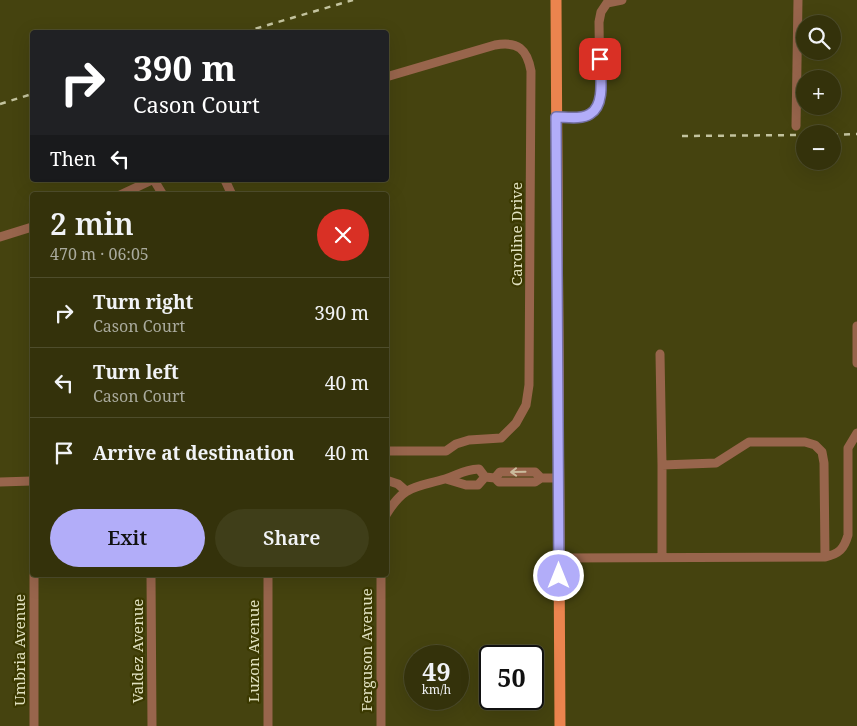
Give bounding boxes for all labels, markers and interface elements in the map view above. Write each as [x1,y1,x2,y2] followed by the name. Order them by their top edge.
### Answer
[796,15,841,170] map controls
[796,15,841,60] button: search
[579,38,621,80] pin
[133,44,236,91] text: 390 m
[586,45,614,73] icon: arrive
[50,50,115,115] icon: right
[796,70,841,115] button: +
[133,89,260,119] text: Cason Court
[796,125,841,170] button: −
[106,145,134,173] icon: left
[50,146,96,172] text: Then
[506,182,526,286] street label: Caroline Drive
[50,203,134,244] text: 2 min
[317,209,369,261] button: close
[50,243,149,265] text: 470 m · 06:05
[93,289,193,315] text: Turn right
[50,299,78,327] icon: right
[314,300,369,326] text: 390 m
[93,315,185,337] text: Cason Court
[93,359,179,385] text: Turn left
[50,369,78,397] icon: left
[325,370,369,396] text: 40 m
[93,385,185,407] text: Cason Court
[50,439,78,467] icon: arrive
[93,440,295,466] text: Arrive at destination
[325,440,369,466] text: 40 m
[510,467,526,477] one-way arrow
[50,509,205,567] button: Exit
[215,509,369,567] button: Share
[532,549,584,601] position arrow
[356,588,376,712] street label: Ferguson Avenue
[9,594,29,706] street label: Umbria Avenue
[127,599,147,703] street label: Valdez Avenue
[243,600,263,702] street label: Luzon Avenue
[479,645,544,710] speed limit sign: 50
[422,654,451,688] text: 49
[422,681,451,698] text: km/h

